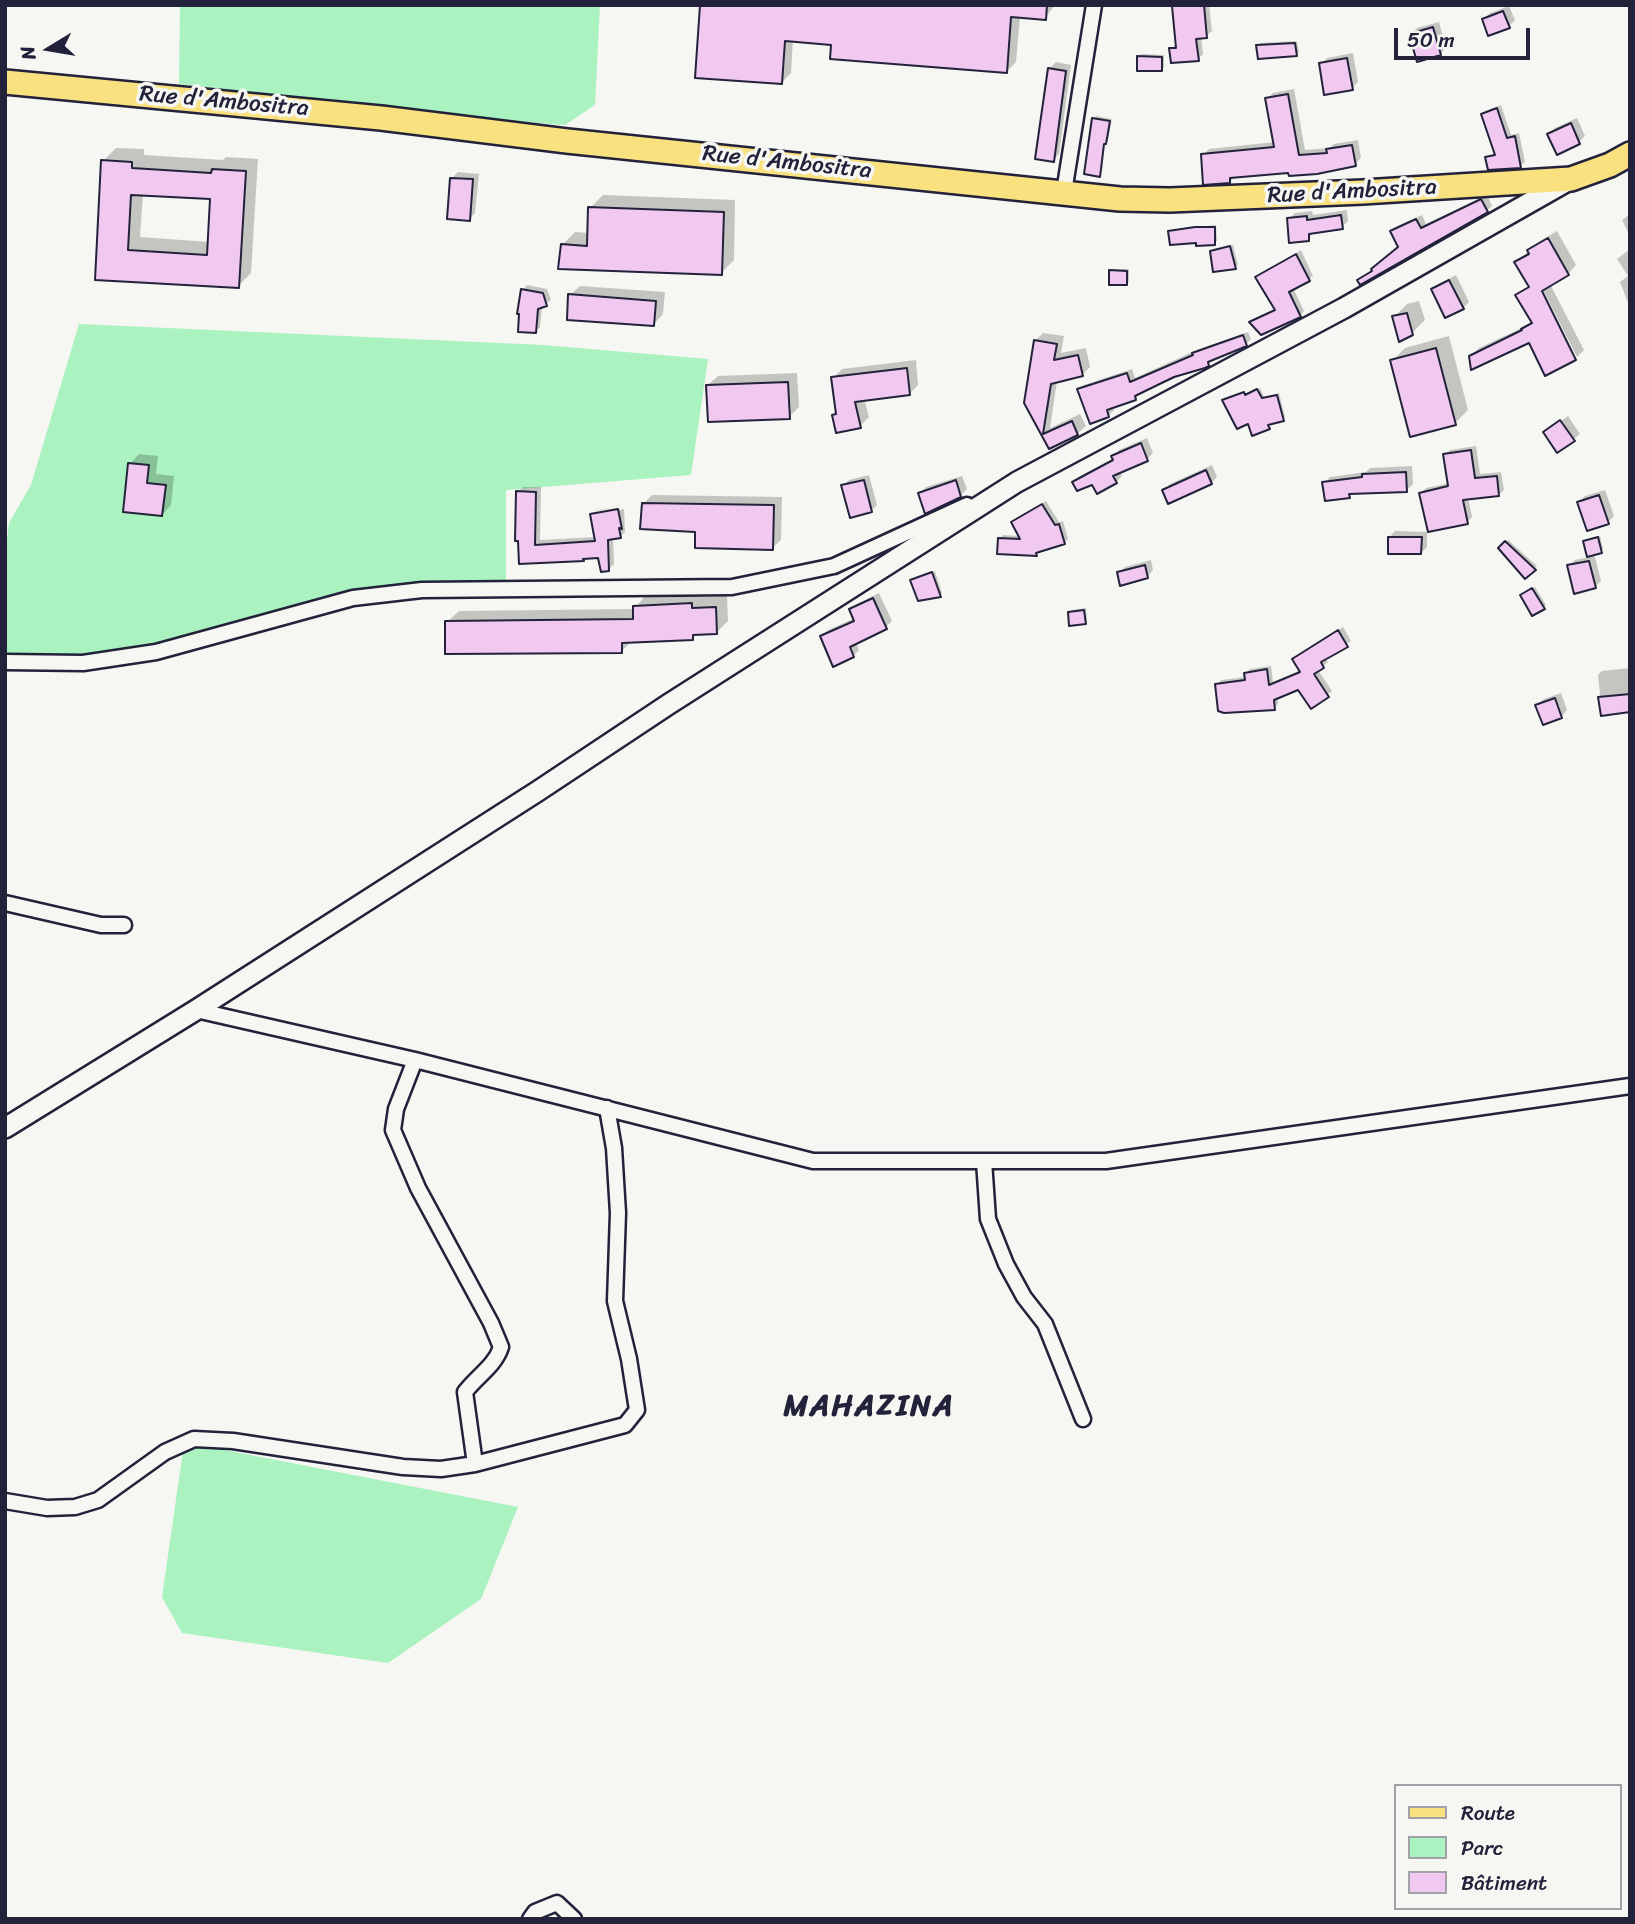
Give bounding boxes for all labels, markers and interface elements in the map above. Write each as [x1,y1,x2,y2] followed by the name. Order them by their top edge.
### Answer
[14,14,84,84] north arrow
[1397,14,1534,58] scale bar
[1407,21,1455,59] text: 50 m
[10,43,45,63] text: N
[138,81,310,123] street label: Rue d'Ambositra
[701,140,873,186] street label: Rue d'Ambositra
[1267,174,1437,210] street label: Rue d'Ambositra
[786,1389,952,1425] district label: MAHAZINA
[1394,1784,1621,1910] legend
[1461,1794,1515,1832] text: Route
[1461,1829,1503,1867] text: Parc
[1461,1864,1547,1902] text: Bâtiment

